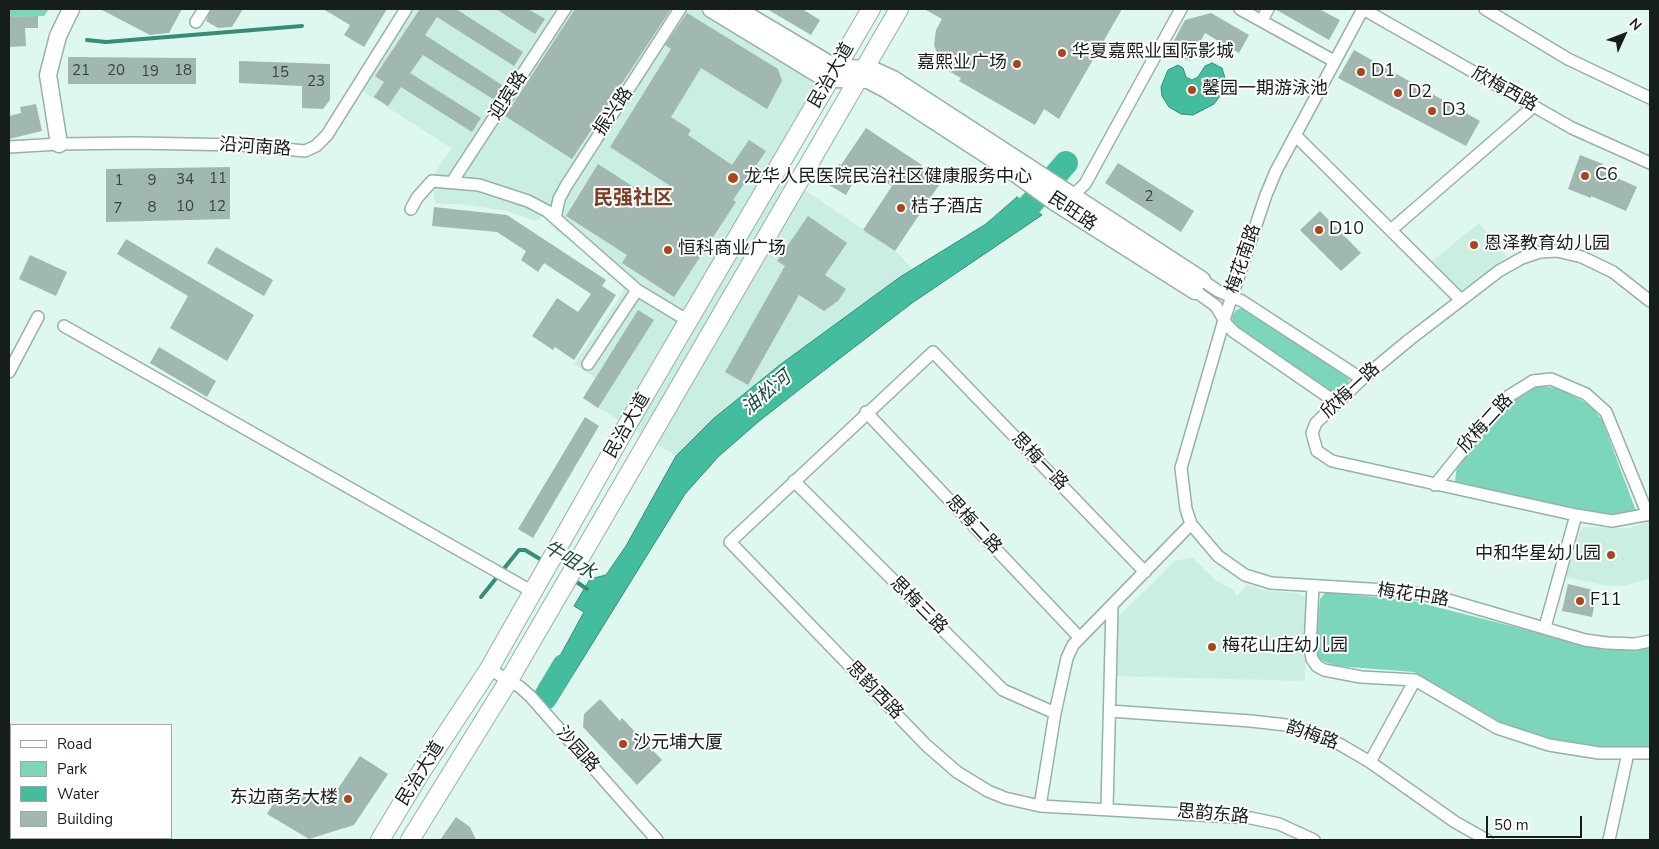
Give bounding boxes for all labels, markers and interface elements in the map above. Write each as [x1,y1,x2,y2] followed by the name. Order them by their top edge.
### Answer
[1599,10,1649,60] north arrow
[1625,14,1646,35] text: N
[805,39,859,113] street label: 民治大道
[1072,42,1234,64] place label: 华夏嘉熙业国际影城
[1056,47,1068,59] marker: 华夏嘉熙业国际影城
[917,53,1007,75] place label: 嘉熙业广场
[1011,58,1023,70] marker: 嘉熙业广场
[1371,61,1395,83] place label: D1
[72,62,90,80] house number: 21
[107,62,125,80] house number: 20
[174,62,192,80] house number: 18
[141,63,159,81] house number: 19
[1467,63,1541,117] street label: 欣梅西路
[271,64,289,82] house number: 15
[1355,66,1367,78] marker: D1
[485,67,533,125] street label: 迎宾路
[307,73,325,91] house number: 23
[1202,79,1328,101] place label: 馨园一期游泳池
[1408,82,1432,104] place label: D2
[590,84,638,140] street label: 振兴路
[1186,84,1198,96] marker: 馨园一期游泳池
[1392,87,1404,99] marker: D2
[1442,100,1466,122] place label: D3
[1426,105,1438,117] marker: D3
[218,135,292,161] street label: 沿河南路
[1595,165,1618,187] place label: C6
[744,167,1032,189] place label: 龙华人民医院民治社区健康服务中心
[209,170,227,188] house number: 11
[1579,170,1591,182] marker: C6
[176,171,194,189] house number: 34
[726,171,740,185] marker: 龙华人民医院民治社区健康服务中心
[115,172,123,190] house number: 1
[148,172,156,190] house number: 9
[593,187,673,211] district label: 民强社区
[1044,188,1100,236] street label: 民旺路
[1145,188,1153,206] house number: 2
[911,197,983,219] place label: 桔子酒店
[176,198,194,216] house number: 10
[208,198,226,216] house number: 12
[148,199,156,217] house number: 8
[114,200,122,218] house number: 7
[895,202,907,214] marker: 桔子酒店
[1329,219,1364,241] place label: D10
[1222,221,1266,297] street label: 梅花南路
[1313,224,1325,236] marker: D10
[1484,234,1610,256] place label: 恩泽教育幼儿园
[678,239,786,261] place label: 恒科商业广场
[1468,239,1480,251] marker: 恩泽教育幼儿园
[662,244,674,256] marker: 恒科商业广场
[1317,359,1385,423] street label: 欣梅一路
[738,367,796,421] water label: 油松河
[601,389,655,463] street label: 民治大道
[1454,390,1518,458] street label: 欣梅二路
[1006,429,1072,495] street label: 思梅一路
[941,491,1005,559] street label: 思梅二路
[539,537,599,585] water label: 牛咀水
[1475,544,1601,566] place label: 中和华星幼儿园
[1605,549,1617,561] marker: 中和华星幼儿园
[885,573,951,639] street label: 思梅三路
[1376,580,1450,612] street label: 梅花中路
[1590,590,1621,612] place label: F11
[1574,595,1586,607] marker: F11
[1222,636,1348,658] place label: 梅花山庄幼儿园
[1206,641,1218,653] marker: 梅花山庄幼儿园
[841,658,907,724] street label: 思韵西路
[1283,717,1341,755] street label: 韵梅路
[551,723,603,777] street label: 沙园路
[10,724,172,839] legend
[633,733,723,755] place label: 沙元埔大厦
[57,734,92,754] text: Road
[393,738,449,810] street label: 民治大道
[617,738,629,750] marker: 沙元埔大厦
[57,759,87,779] text: Park
[57,784,99,804] text: Water
[230,788,338,810] place label: 东边商务大楼
[342,793,354,805] marker: 东边商务大楼
[1176,801,1250,829] street label: 思韵东路
[1489,806,1585,838] scale bar
[57,809,113,829] text: Building
[1494,815,1529,835] text: 50 m

